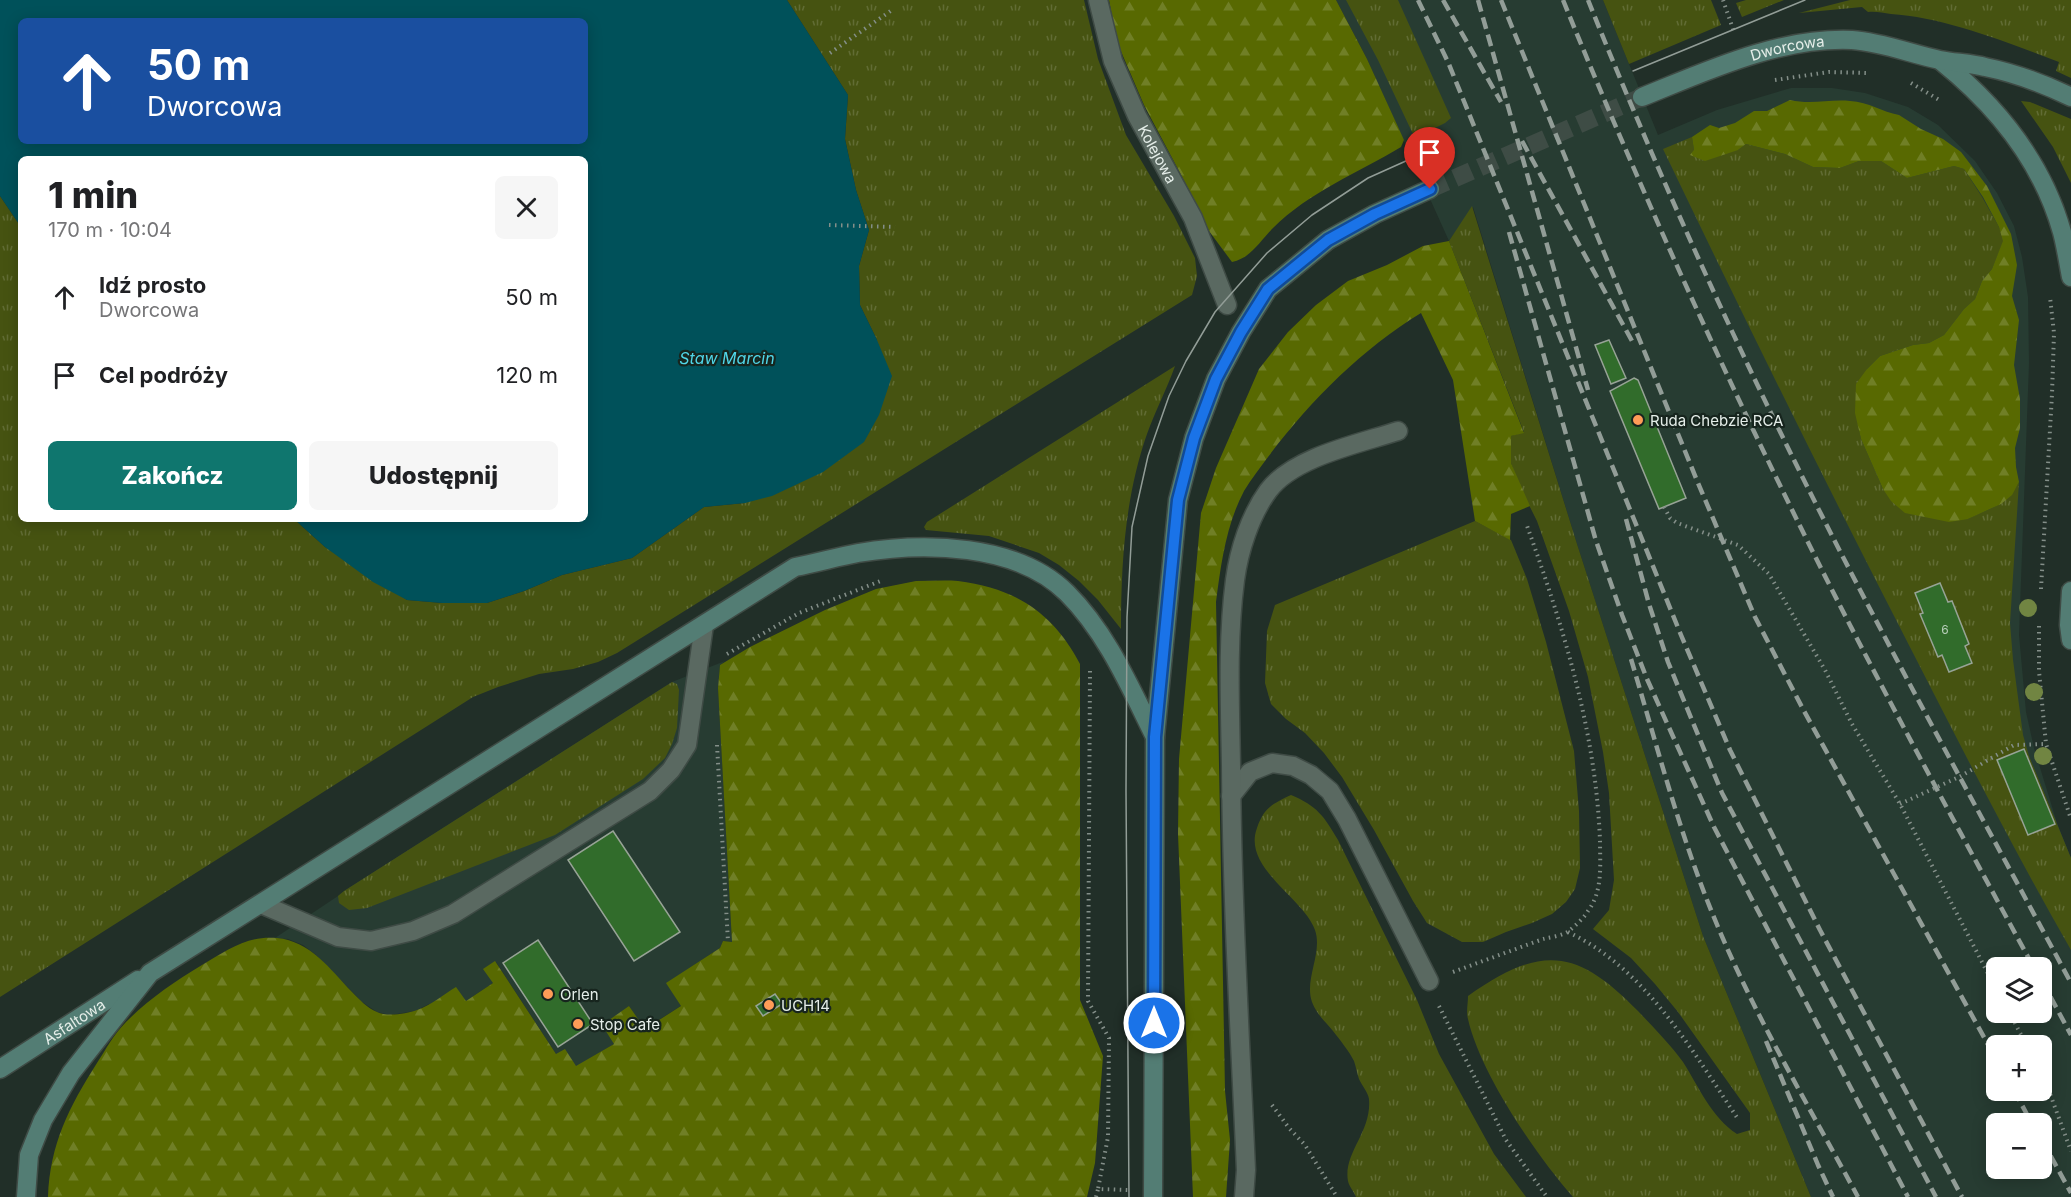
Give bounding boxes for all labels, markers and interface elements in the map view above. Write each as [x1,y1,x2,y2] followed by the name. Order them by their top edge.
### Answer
[1748,31,1825,64] street label: Dworcowa
[147,39,250,90] text: 50 m
[48,42,126,120] icon: ahead
[147,90,282,123] text: Dworcowa
[1134,121,1182,186] street label: Kolejowa
[1404,127,1455,189] pin
[1413,136,1446,169] icon: arrive
[48,173,138,217] text: 1 min
[495,176,558,239] button: close
[48,218,172,242] text: 170 m · 10:04
[99,272,206,298] text: Idź prosto
[48,281,81,314] icon: ahead
[505,284,558,310] text: 50 m
[99,298,199,322] text: Dworcowa
[679,348,775,368] water label: Staw Marcin
[48,359,81,392] icon: arrive
[99,362,228,388] text: Cel podróży
[496,362,558,388] text: 120 m
[1650,411,1783,430] place label: Ruda Chebzie RCA
[1631,413,1645,427] marker: Ruda Chebzie RCA
[48,441,297,510] button: Zakończ
[309,441,558,510] button: Udostępnij
[1941,622,1949,637] house number: 6
[1986,957,2052,1179] map controls
[1986,957,2052,1023] button: layers
[560,985,599,1004] place label: Orlen
[541,987,555,1001] marker: Orlen
[1122,991,1186,1055] position arrow
[39,994,109,1048] street label: Asfaltowa
[781,996,830,1015] place label: UCH14
[762,998,776,1012] marker: UCH14
[590,1015,660,1034] place label: Stop Cafe
[571,1017,585,1031] marker: Stop Cafe
[1986,1035,2052,1101] button: +
[1986,1113,2052,1179] button: −

